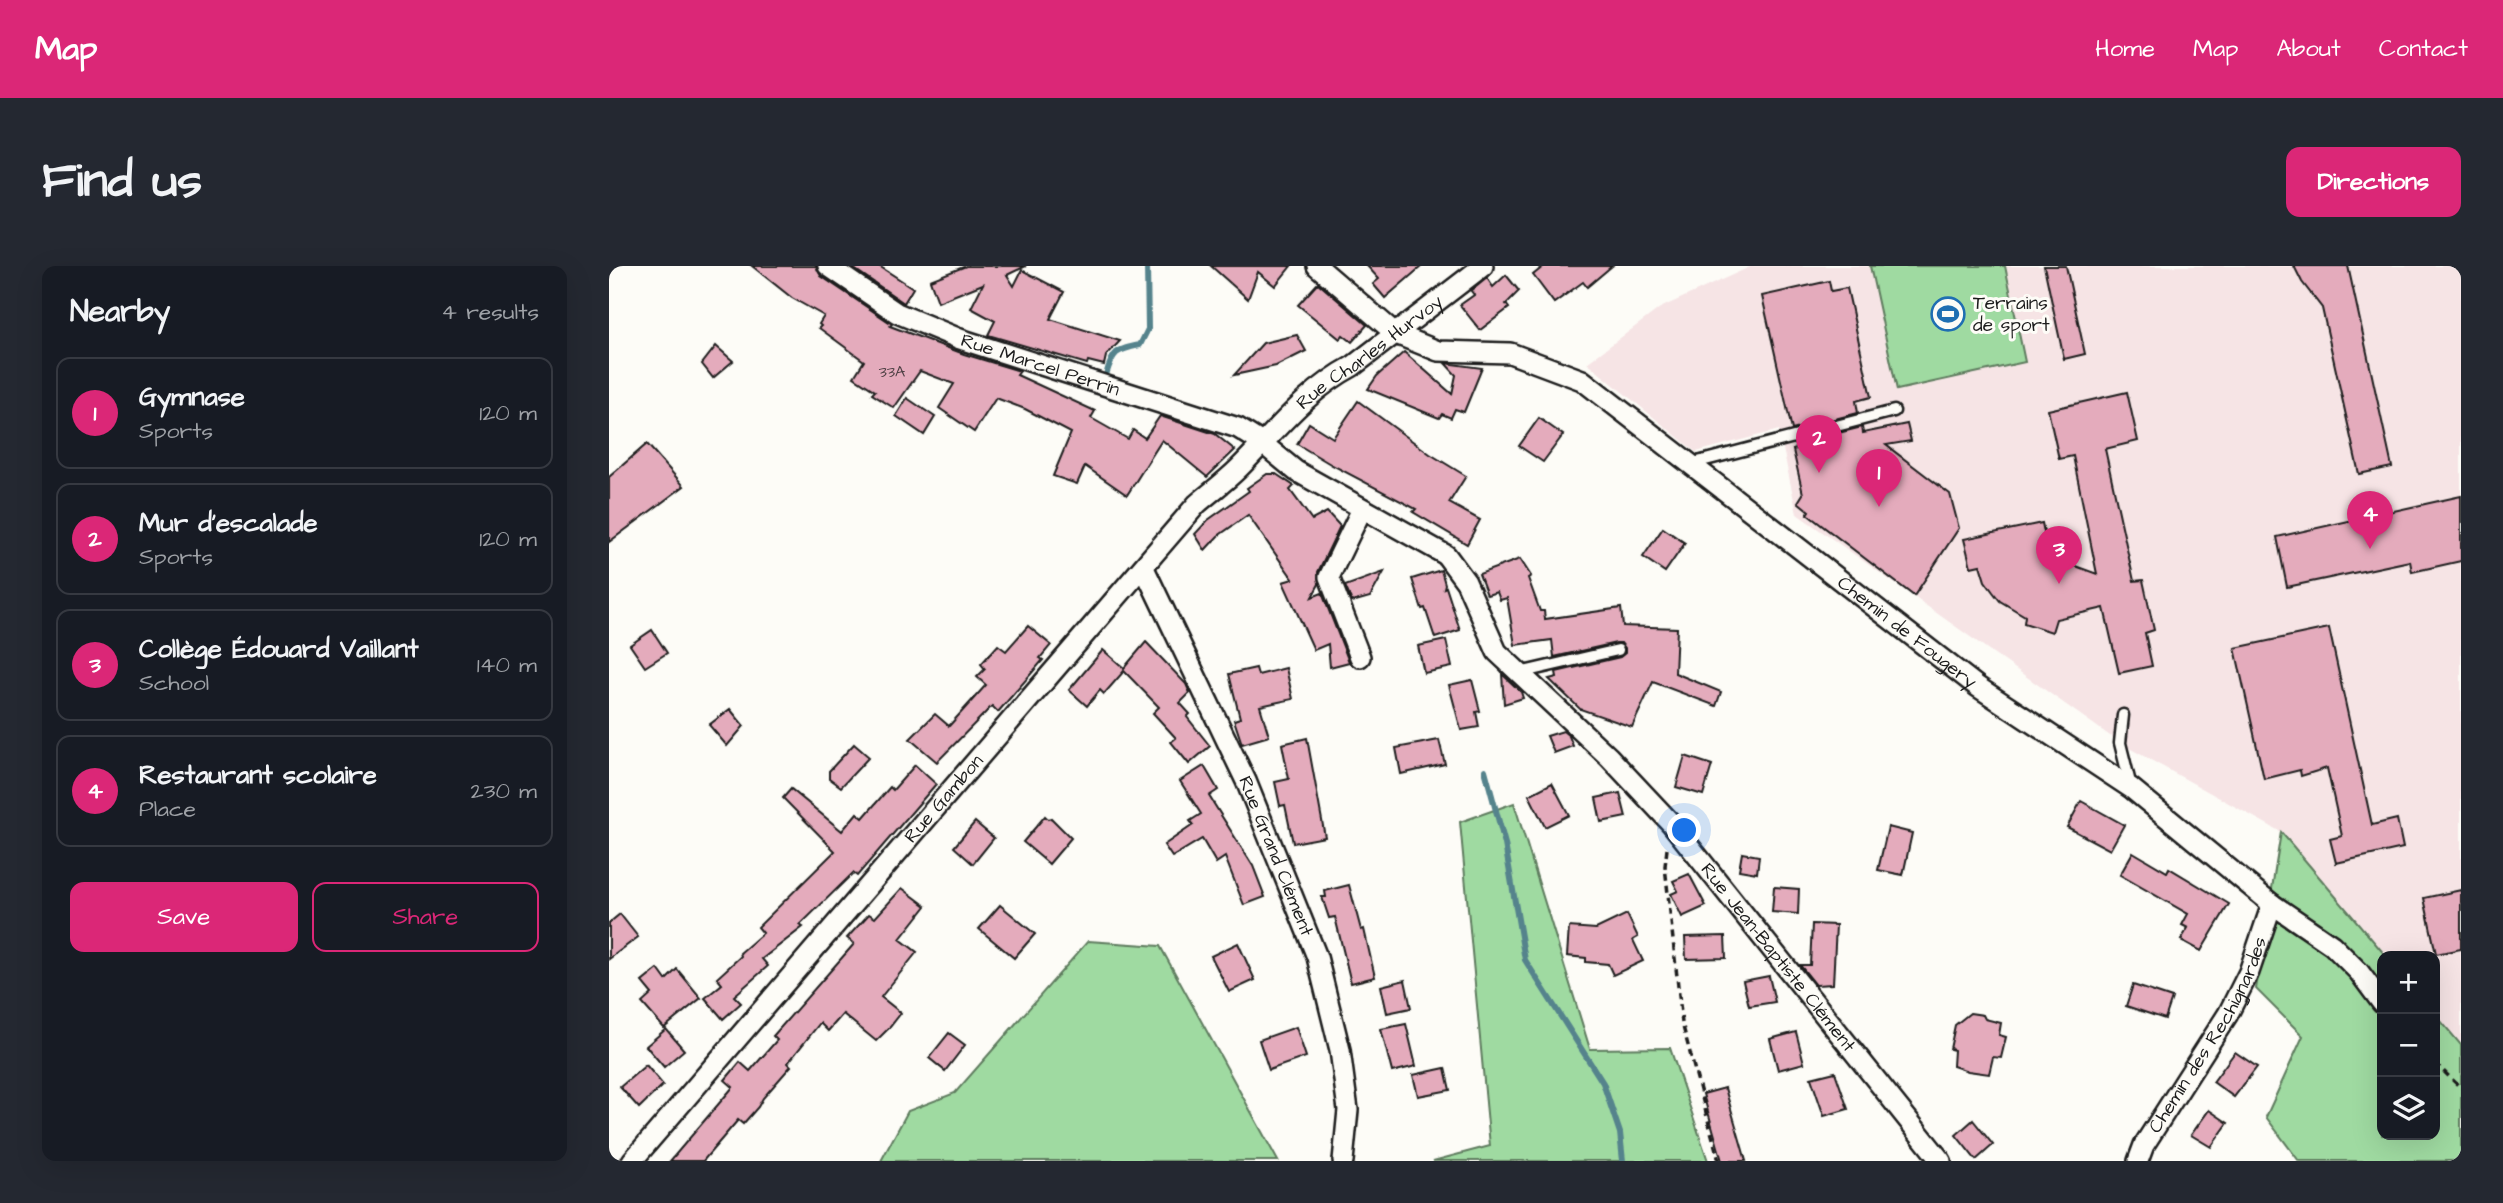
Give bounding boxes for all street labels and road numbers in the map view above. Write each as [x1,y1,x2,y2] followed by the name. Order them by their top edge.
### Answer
[1290,288,1450,416] street label: Rue Charles Hurvoy
[957,327,1123,403] street label: Rue Marcel Perrin
[1832,569,1983,696] street label: Chemin de Fougery
[898,748,990,849] street label: Rue Gambon
[1232,772,1321,940] street label: Rue Grand Clément
[1694,857,1862,1058] street label: Rue Jean-Baptiste Clément
[2142,933,2273,1138] street label: Chemin des Rechignardes

